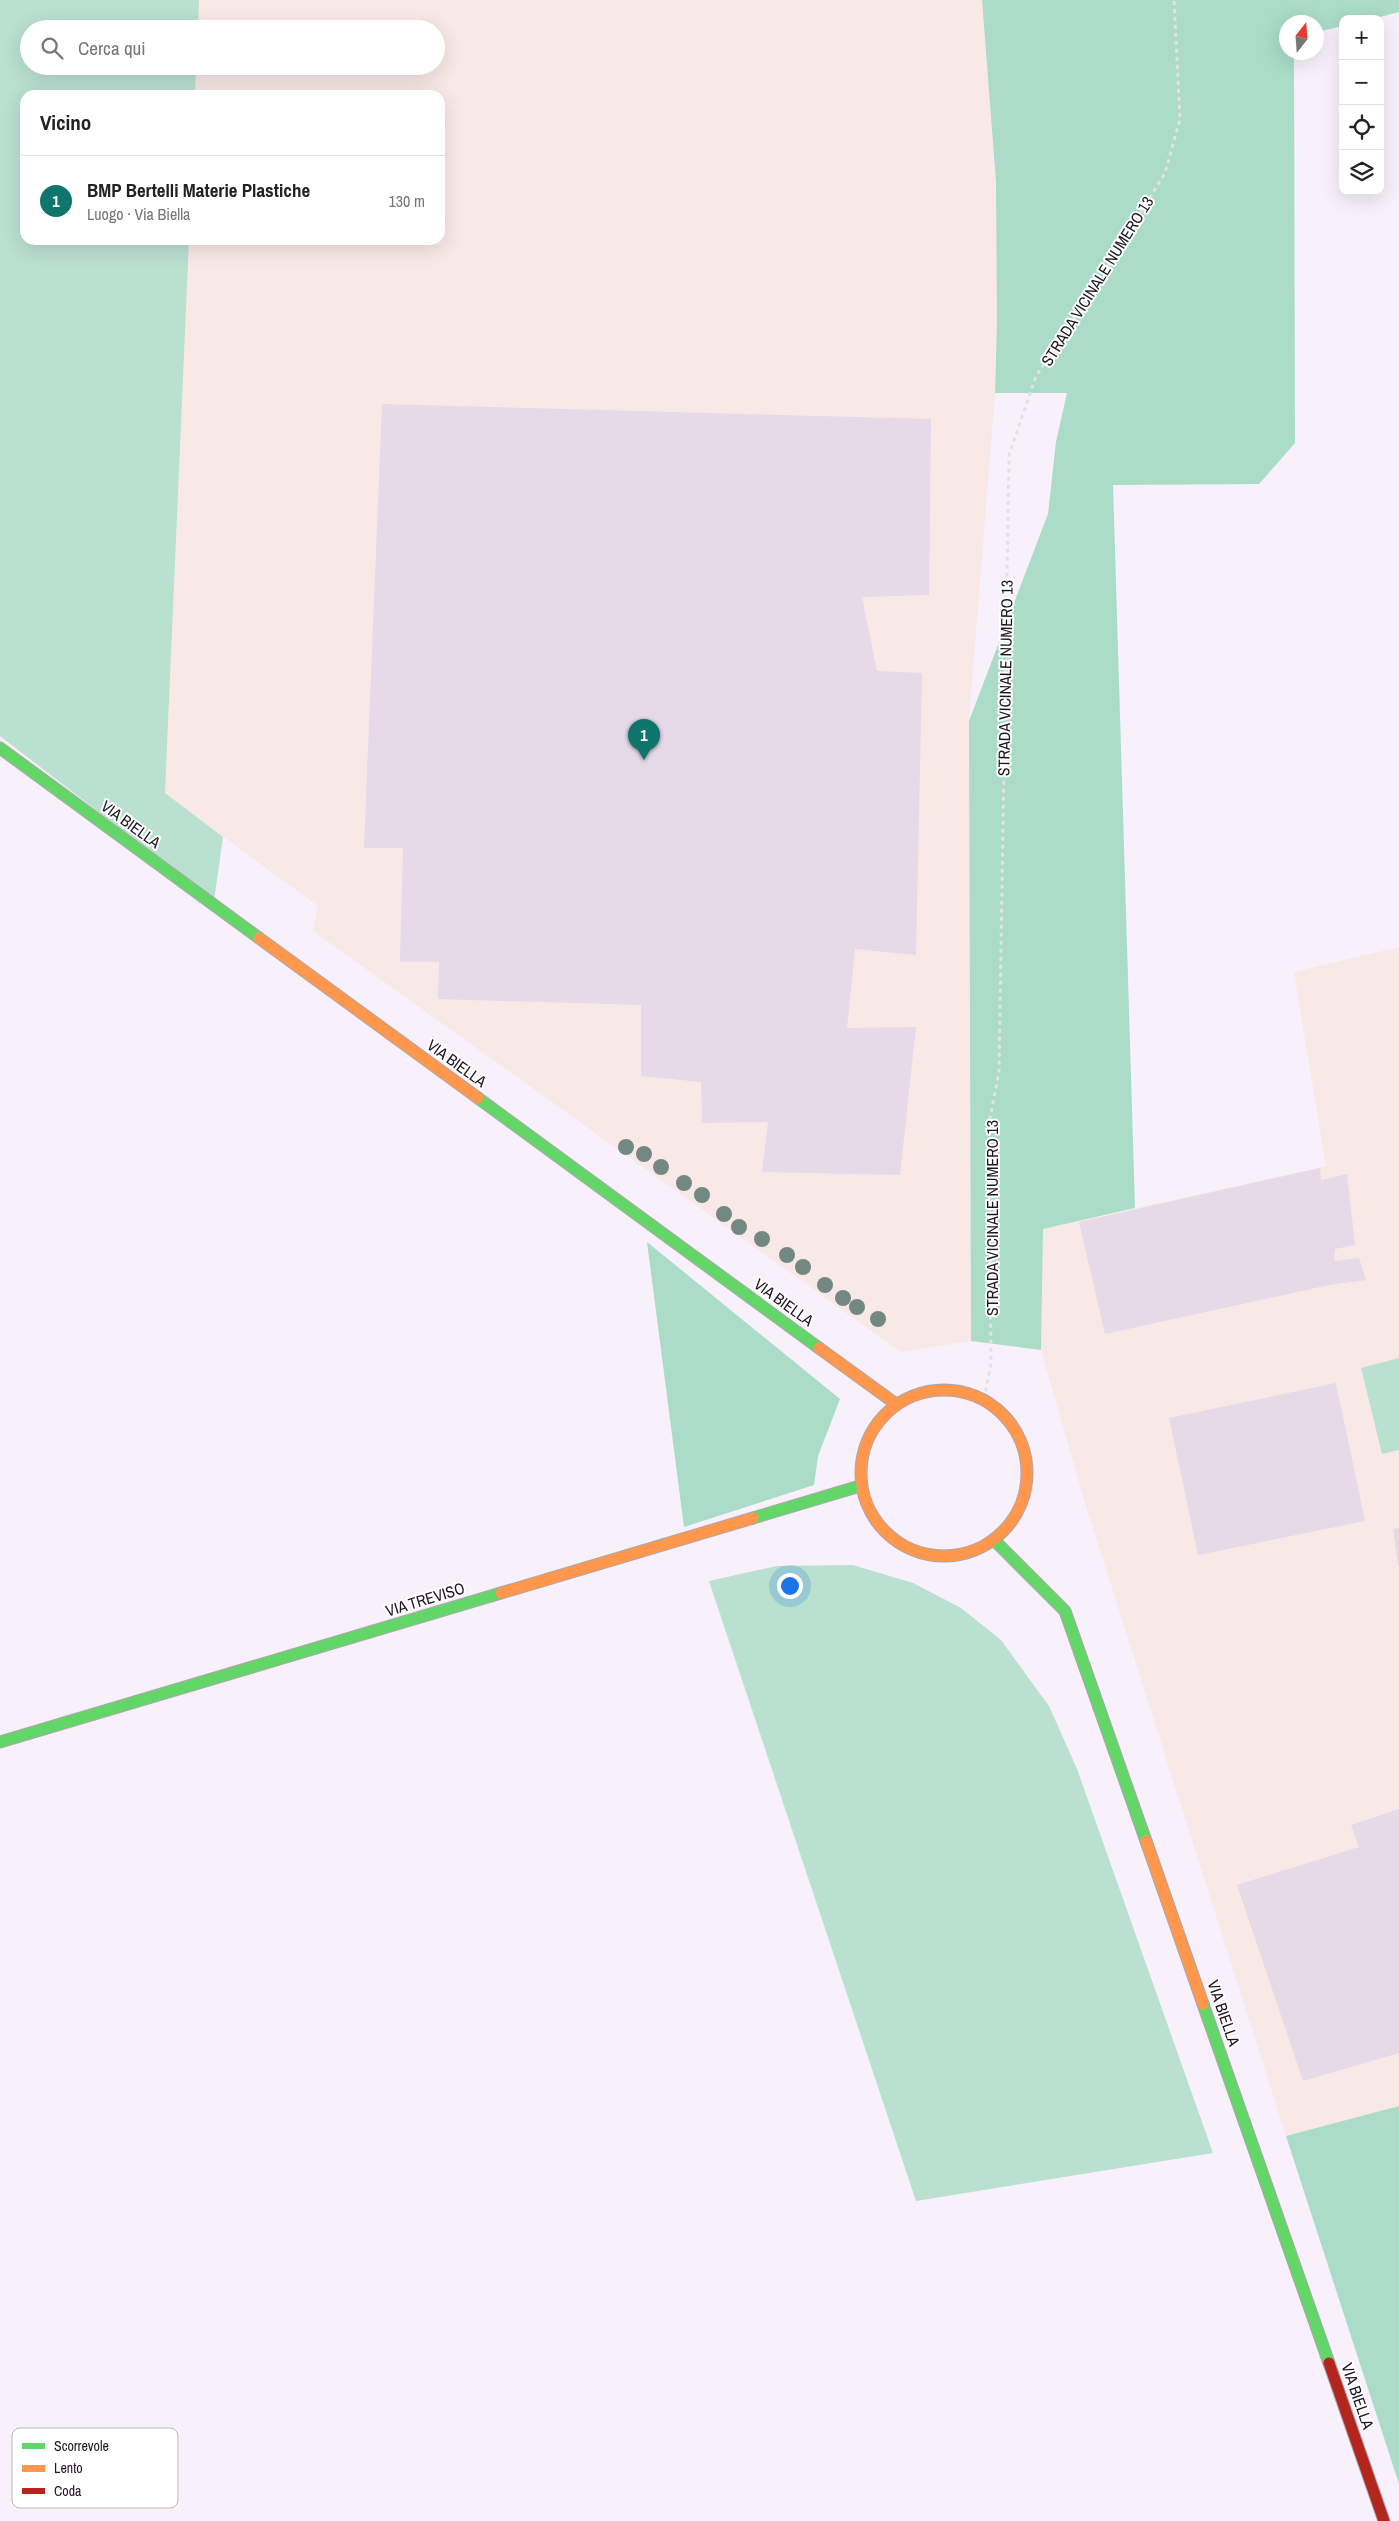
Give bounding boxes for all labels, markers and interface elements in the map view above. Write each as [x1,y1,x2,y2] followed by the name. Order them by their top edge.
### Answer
[1279,15,1324,60] north arrow
[1339,15,1384,195] map controls
[1339,15,1384,60] button: +
[20,20,445,75] search box
[38,34,66,62] icon: search
[78,35,146,61] text: Cerca qui
[1339,60,1384,105] button: −
[1339,105,1384,150] button: locate
[40,108,91,137] text: Vicino
[1339,150,1384,195] button: layers
[87,177,310,203] text: BMP Bertelli Materie Plastiche
[52,190,60,212] text: 1
[389,190,425,212] text: 130 m
[1036,192,1158,370] street label: STRADA VICINALE NUMERO 13
[87,203,190,225] text: Luogo · Via Biella
[992,580,1018,776] street label: STRADA VICINALE NUMERO 13
[628,719,660,760] pin: 1
[97,795,165,853] street label: VIA BIELLA
[423,1034,491,1092] street label: VIA BIELLA
[981,1120,1003,1316] street label: STRADA VICINALE NUMERO 13
[750,1273,818,1331] street label: VIA BIELLA
[777,1573,803,1599] your location
[383,1577,467,1621] street label: VIA TREVISO
[1202,1977,1246,2049] street label: VIA BIELLA
[1336,2360,1380,2432] street label: VIA BIELLA
[12,2428,178,2508] legend
[54,2437,109,2455] text: Scorrevole
[54,2459,83,2477] text: Lento
[54,2482,82,2500] text: Coda

